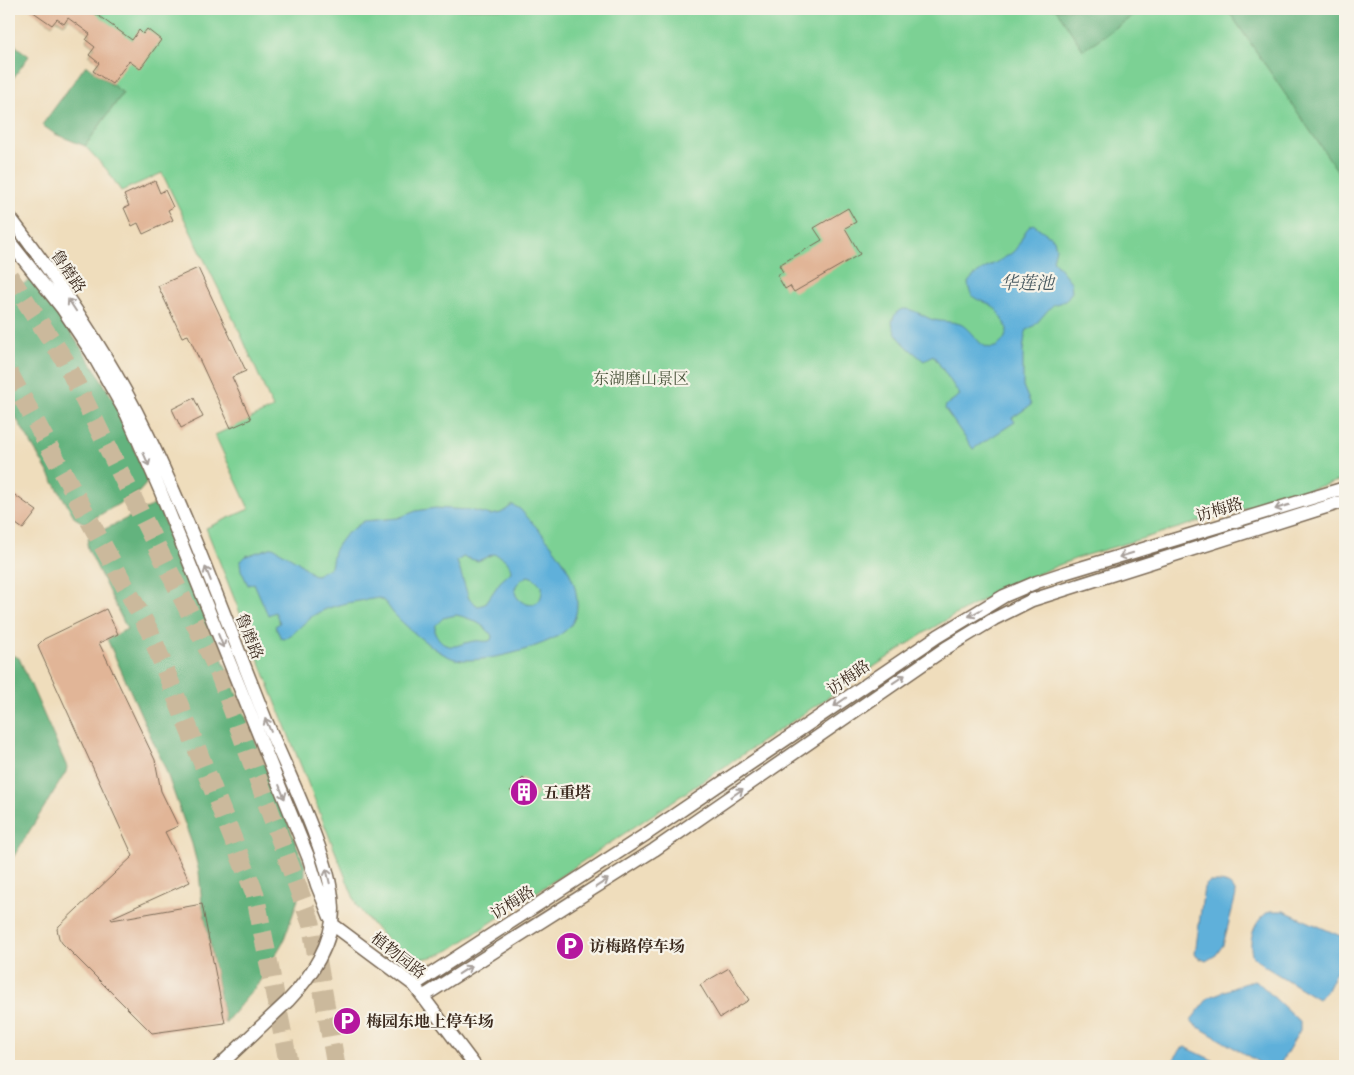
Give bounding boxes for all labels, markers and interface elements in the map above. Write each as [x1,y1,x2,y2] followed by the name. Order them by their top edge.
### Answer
[46,246,91,298] street label: 鲁磨路
[1000,271,1056,296] water label: 华莲池
[67,298,77,312] one-way arrow
[593,368,689,390] park label: 东湖磨山景区
[142,451,152,466] one-way arrow
[1193,492,1245,527] street label: 访梅路
[1274,503,1290,512] one-way arrow
[1119,550,1135,560] one-way arrow
[203,567,212,583] one-way arrow
[968,608,983,618] one-way arrow
[230,610,268,663] street label: 鲁磨路
[217,633,226,648] one-way arrow
[823,655,875,701] street label: 访梅路
[892,674,906,685] one-way arrow
[833,697,847,707] one-way arrow
[263,718,273,733] one-way arrow
[509,777,539,807] building icon: 五重塔
[543,782,591,804] place label: 五重塔
[277,784,287,799] one-way arrow
[730,788,744,798] one-way arrow
[323,869,332,885] one-way arrow
[595,877,609,887] one-way arrow
[486,881,539,925] street label: 访梅路
[366,927,430,984] street label: 植物园路
[555,931,585,961] parking icon: 访梅路停车场
[589,936,685,958] place label: 访梅路停车场
[458,965,472,975] one-way arrow
[332,1006,362,1036] parking icon: 梅园东地上停车场
[366,1011,494,1033] place label: 梅园东地上停车场

